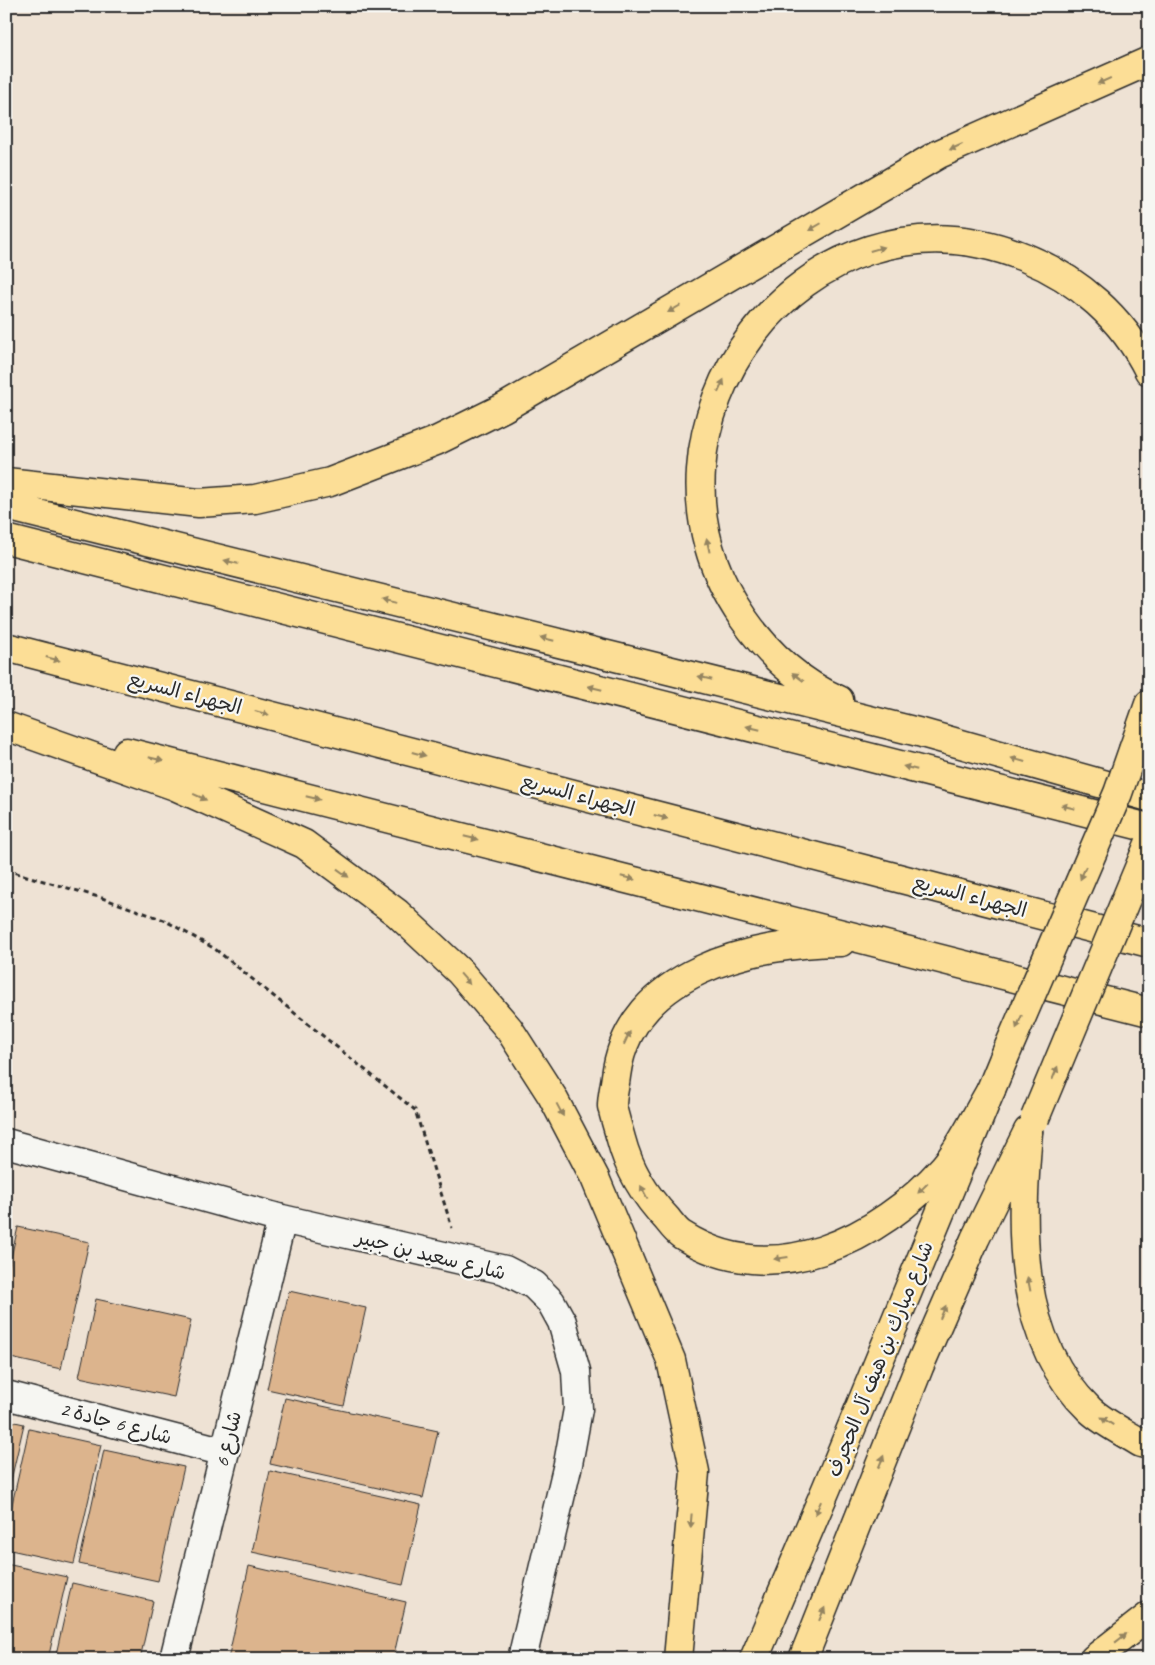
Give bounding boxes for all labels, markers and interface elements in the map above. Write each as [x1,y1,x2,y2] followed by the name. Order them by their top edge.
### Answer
[1097,77,1111,85] one-way arrow
[949,143,963,151] one-way arrow
[808,222,821,231] one-way arrow
[869,244,884,252] one-way arrow
[668,304,681,313] one-way arrow
[717,379,725,393] one-way arrow
[704,538,712,553] one-way arrow
[224,558,239,566] one-way arrow
[382,596,397,604] one-way arrow
[539,635,554,643] one-way arrow
[46,655,61,663] one-way arrow
[125,666,245,722] street label: الجهراء السريع
[792,672,805,683] one-way arrow
[697,674,712,682] one-way arrow
[587,684,603,692] one-way arrow
[254,709,269,717] one-way arrow
[745,724,760,732] one-way arrow
[411,750,426,758] one-way arrow
[148,755,163,763] one-way arrow
[1010,756,1025,764] one-way arrow
[903,764,918,772] one-way arrow
[518,768,638,824] street label: الجهراء السريع
[193,793,207,801] one-way arrow
[306,794,321,802] one-way arrow
[1060,803,1075,811] one-way arrow
[653,813,668,821] one-way arrow
[463,834,478,842] one-way arrow
[1079,866,1087,880] one-way arrow
[336,868,350,878] one-way arrow
[910,869,1030,925] street label: الجهراء السريع
[621,875,636,883] one-way arrow
[460,972,471,985] one-way arrow
[1014,1015,1022,1029] one-way arrow
[623,1031,631,1045] one-way arrow
[1051,1065,1059,1080] one-way arrow
[556,1103,564,1118] one-way arrow
[918,1181,930,1193] one-way arrow
[639,1185,648,1198] one-way arrow
[351,1224,508,1287] street label: شارع سعيد بن جبير
[821,1238,940,1481] street label: شارع مبارك بن هيف آل الحجرف
[773,1254,789,1262] one-way arrow
[1025,1277,1033,1292] one-way arrow
[940,1305,948,1319] one-way arrow
[57,1396,175,1451] street label: شارع 6 جادة 2
[209,1408,248,1470] street label: شارع 6
[1100,1416,1113,1426] one-way arrow
[878,1455,885,1470] one-way arrow
[814,1501,822,1515] one-way arrow
[687,1513,695,1529] one-way arrow
[818,1606,826,1621] one-way arrow
[1115,1632,1128,1643] one-way arrow

